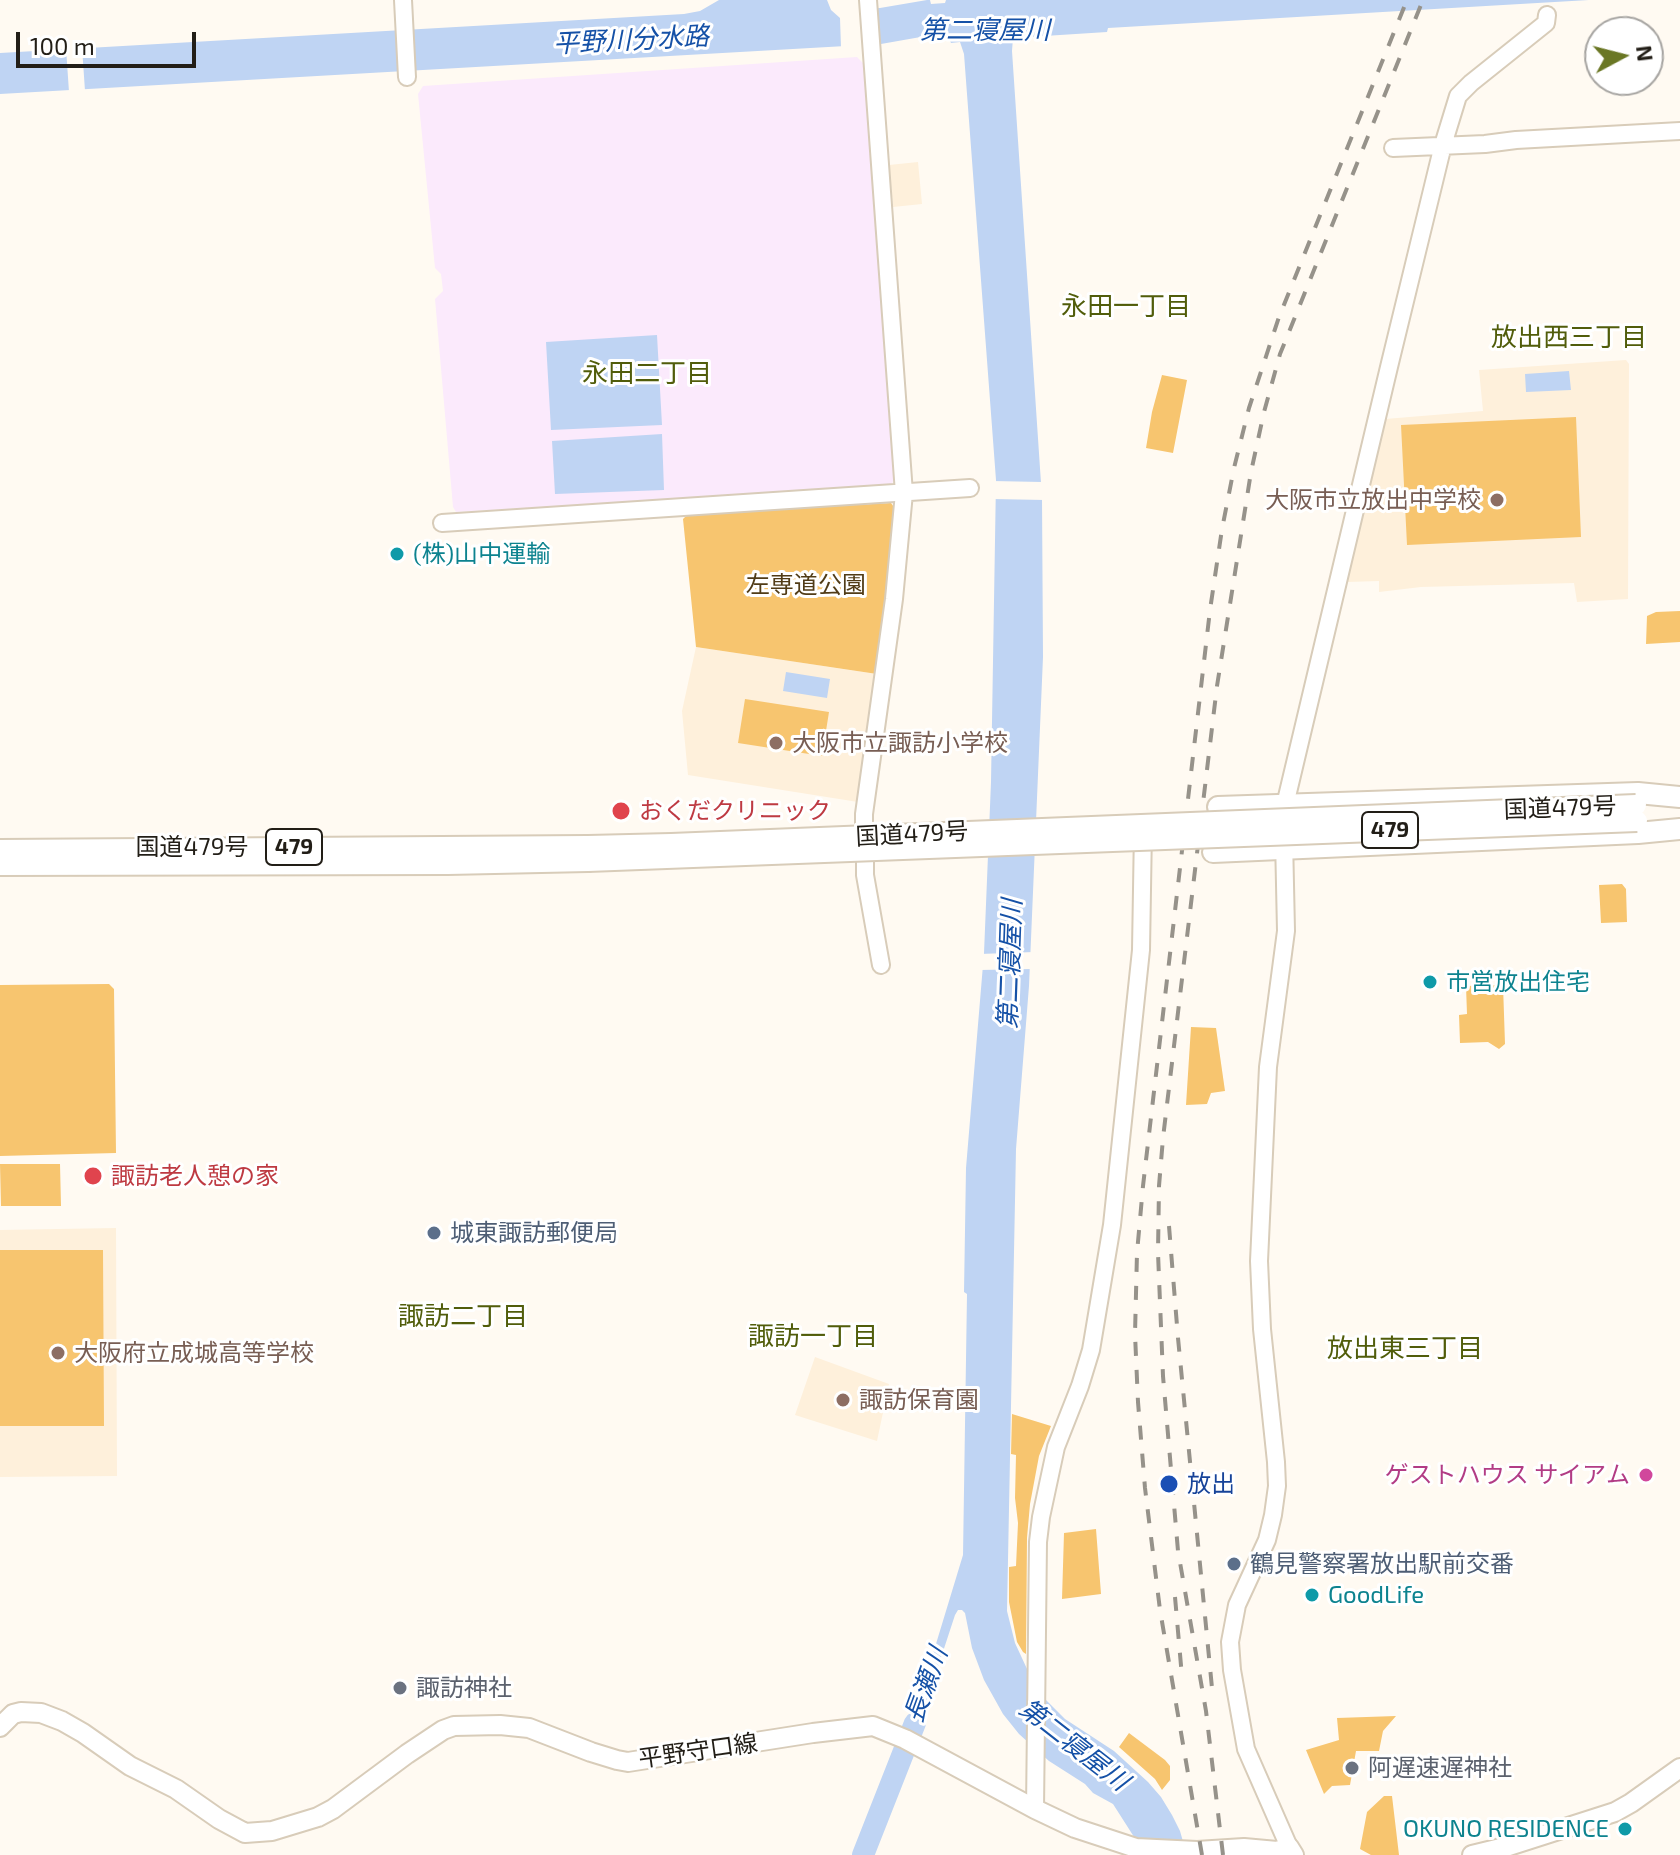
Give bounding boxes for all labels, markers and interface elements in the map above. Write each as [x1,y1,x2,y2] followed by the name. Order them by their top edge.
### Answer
[920,14,1050,46] water label: 第二寝屋川
[20,16,200,66] scale bar
[1584,16,1664,96] north arrow
[552,20,710,60] water label: 平野川分水路
[30,31,95,60] text: 100 m
[1632,44,1660,63] text: N
[1061,290,1191,322] district label: 永田一丁目
[1491,321,1647,353] district label: 放出西三丁目
[582,357,712,389] district label: 永田二丁目
[1265,486,1481,514] place label: 大阪市立放出中学校
[1488,491,1506,509] marker: 大阪市立放出中学校
[413,540,550,568] place label: (株)山中運輸
[388,545,406,563] marker: (株)山中運輸
[746,571,866,599] park label: 左専道公園
[792,729,1008,757] place label: 大阪市立諏訪小学校
[767,734,785,752] marker: 大阪市立諏訪小学校
[1503,792,1617,824] street label: 国道479号
[639,797,831,825] place label: おくだクリニック
[610,800,632,822] marker: おくだクリニック
[1362,812,1418,848] road number: 479
[855,817,969,851] street label: 国道479号
[266,829,322,865] road number: 479
[136,833,248,861] street label: 国道479号
[992,898,1028,1030] water label: 第二寝屋川
[1446,968,1590,996] place label: 市営放出住宅
[1421,973,1439,991] marker: 市営放出住宅
[111,1162,279,1190] place label: 諏訪老人憩の家
[82,1165,104,1187] marker: 諏訪老人憩の家
[450,1219,618,1247] place label: 城東諏訪郵便局
[425,1224,443,1242] marker: 城東諏訪郵便局
[398,1300,528,1332] district label: 諏訪二丁目
[748,1320,878,1352] district label: 諏訪一丁目
[1327,1332,1483,1364] district label: 放出東三丁目
[74,1339,314,1367] place label: 大阪府立成城高等学校
[49,1344,67,1362] marker: 大阪府立成城高等学校
[859,1386,979,1414] place label: 諏訪保育園
[834,1391,852,1409] marker: 諏訪保育園
[1385,1461,1630,1489] place label: ゲストハウス サイアム
[1637,1466,1655,1484] marker: ゲストハウス サイアム
[1187,1470,1235,1498] place label: 放出
[1158,1473,1180,1495] marker: 放出
[1250,1550,1514,1578] place label: 鶴見警察署放出駅前交番
[1225,1555,1243,1573] marker: 鶴見警察署放出駅前交番
[1328,1581,1424,1609] place label: GoodLife
[1303,1586,1321,1604] marker: GoodLife
[898,1643,954,1727] water label: 長瀬川
[416,1674,512,1702] place label: 諏訪神社
[391,1679,409,1697] marker: 諏訪神社
[1013,1693,1135,1797] water label: 第二寝屋川
[637,1728,759,1774] street label: 平野守口線
[1368,1754,1512,1782] place label: 阿遅速遅神社
[1343,1759,1361,1777] marker: 阿遅速遅神社
[1403,1815,1609,1843] place label: OKUNO RESIDENCE
[1616,1820,1634,1838] marker: OKUNO RESIDENCE

